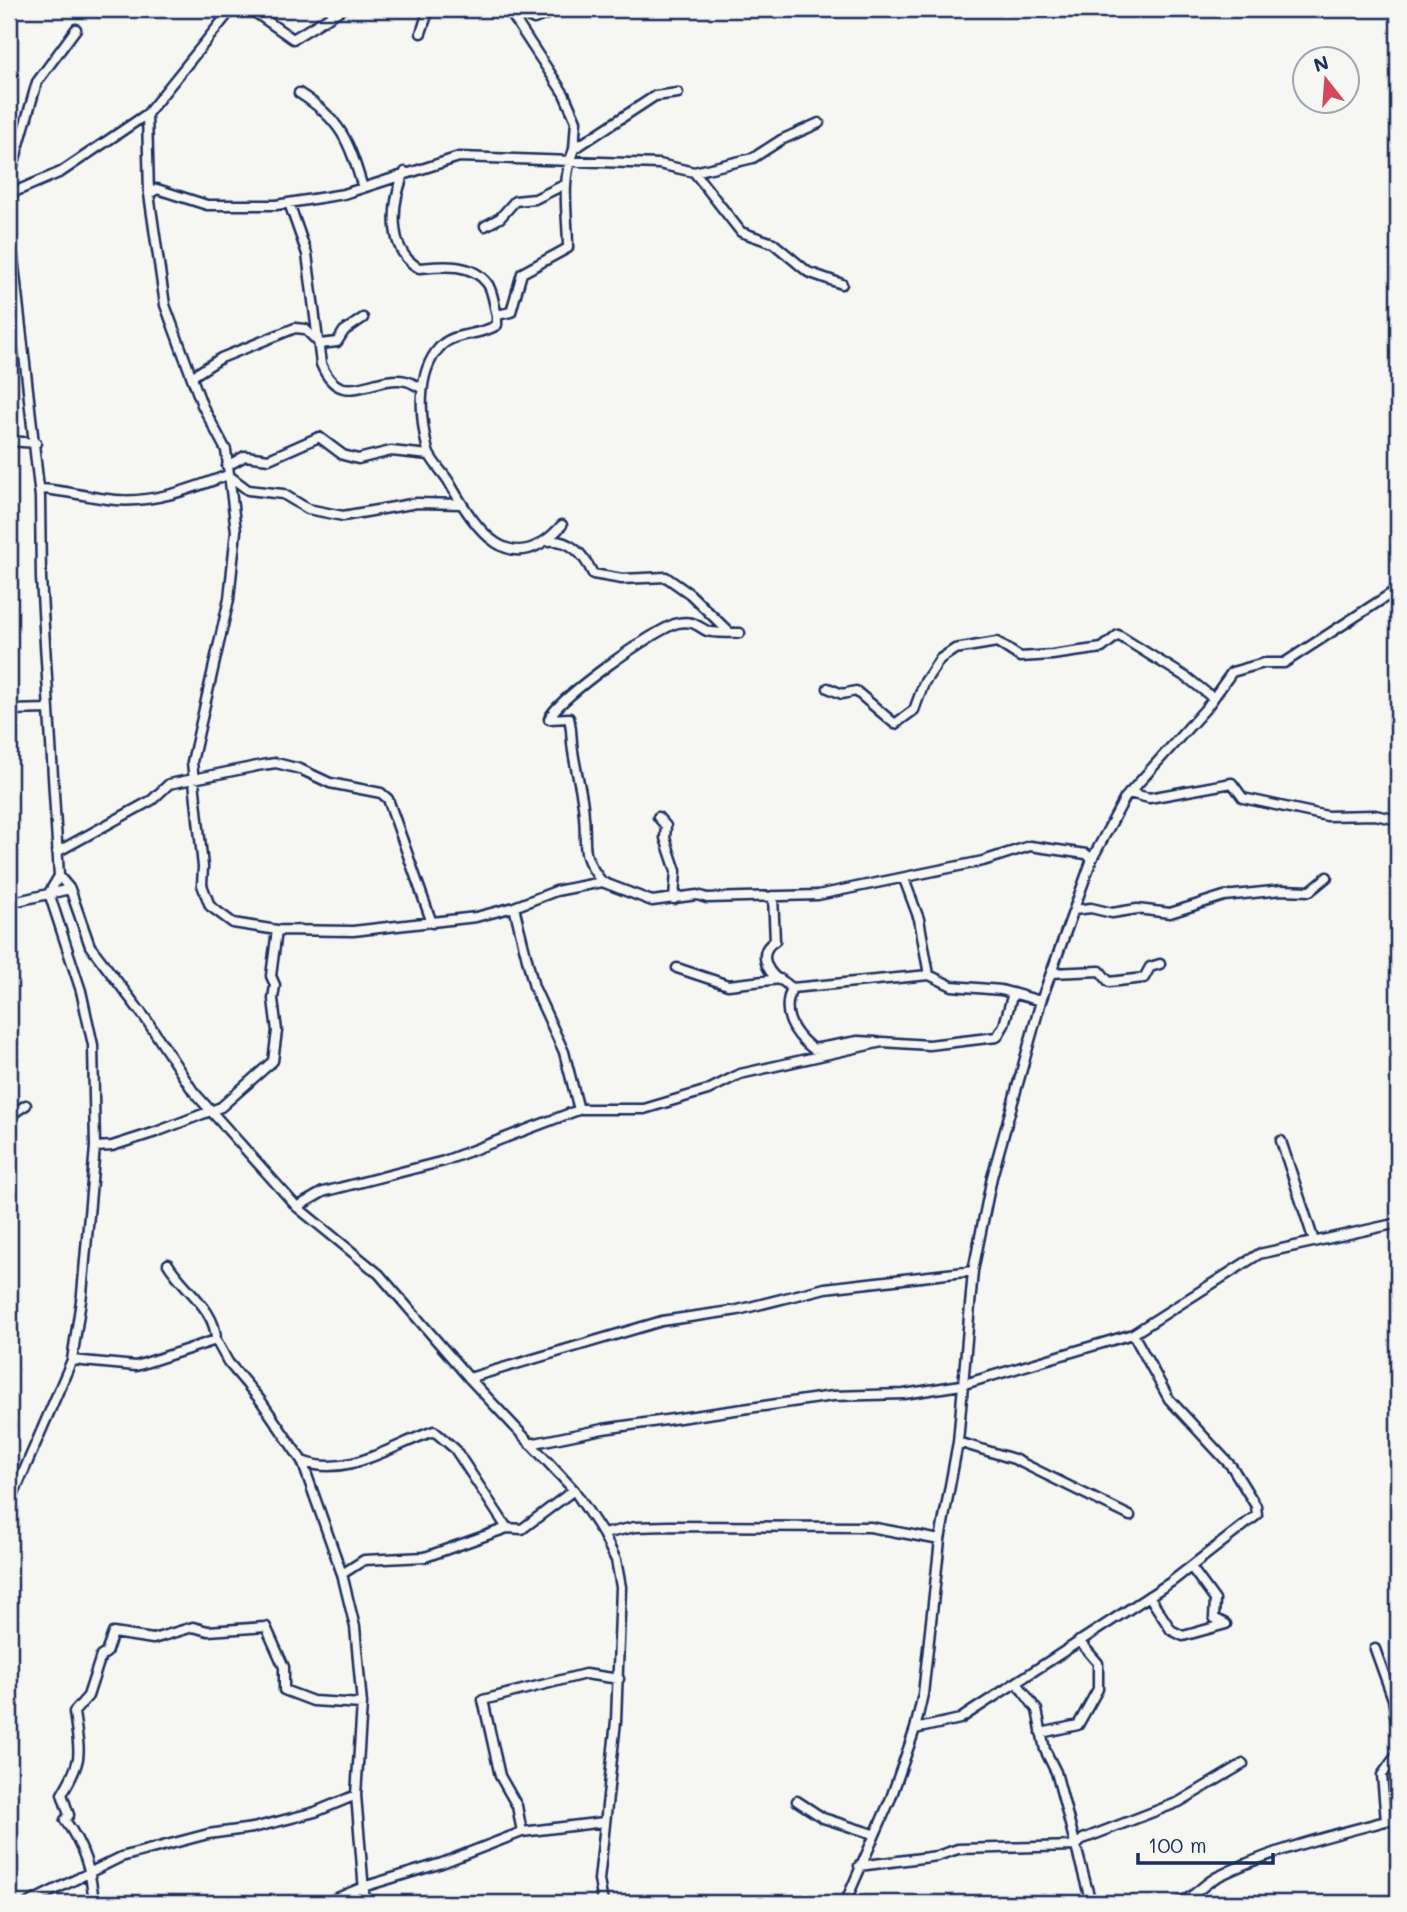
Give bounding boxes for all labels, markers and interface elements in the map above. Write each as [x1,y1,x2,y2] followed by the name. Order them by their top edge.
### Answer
[1292,46,1362,116] north arrow
[1310,49,1331,77] text: N
[1138,1821,1272,1865] scale bar
[1148,1831,1207,1858] text: 100 m

